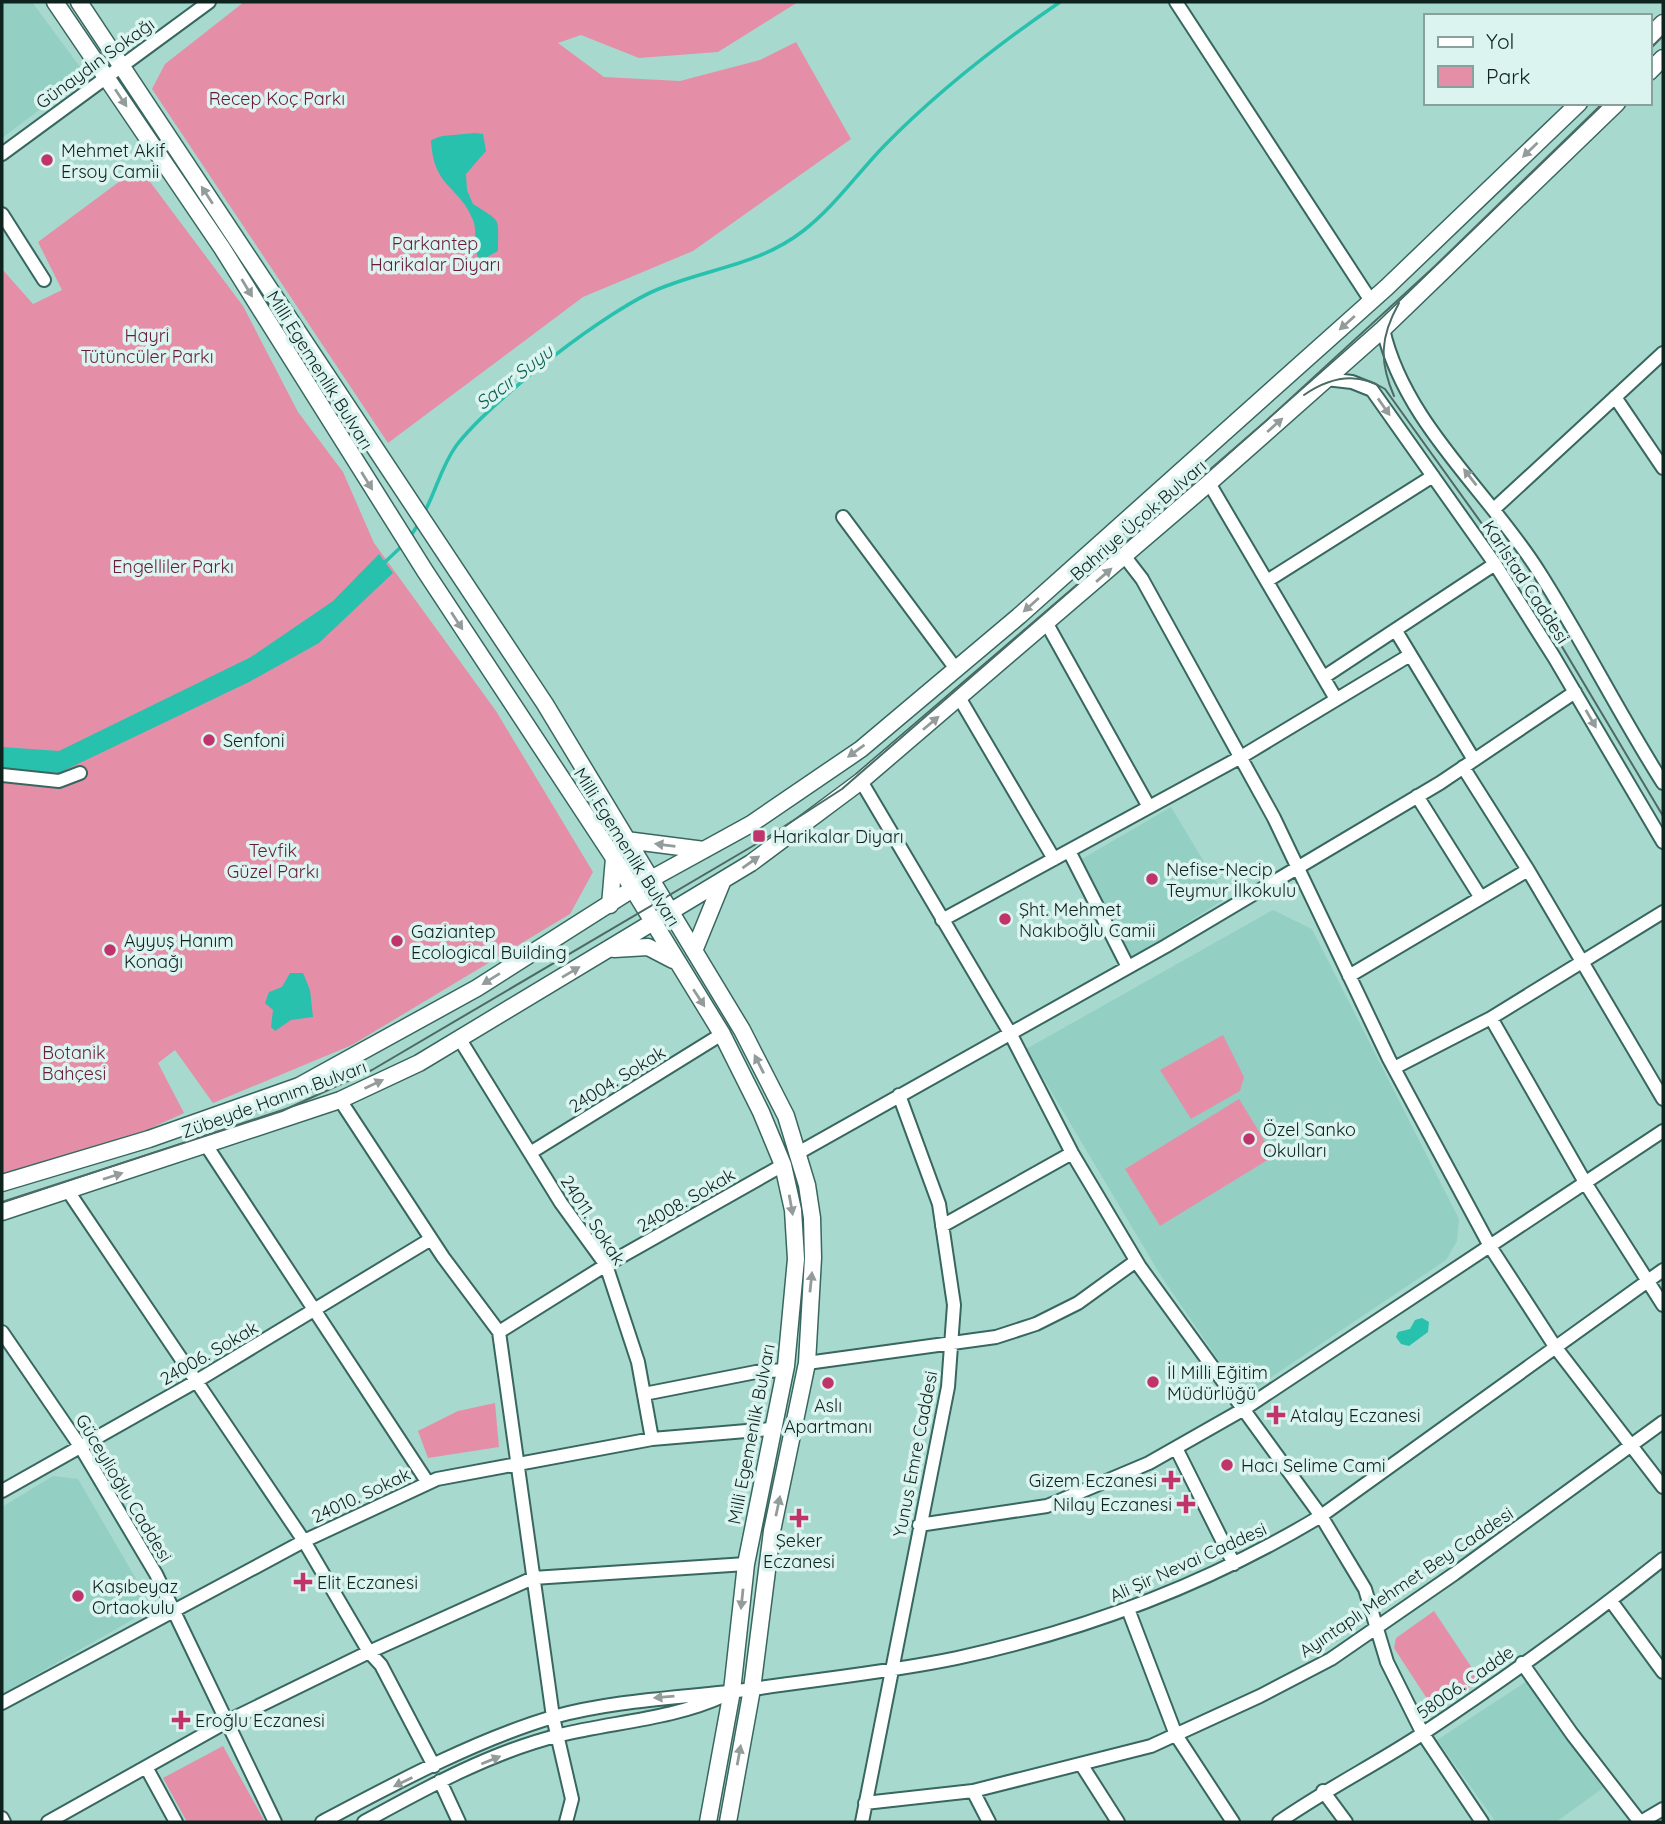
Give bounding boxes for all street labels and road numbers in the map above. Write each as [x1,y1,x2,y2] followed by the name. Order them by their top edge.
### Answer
[31,12,159,114] street label: Günaydın Sokağı
[262,286,378,454] street label: Milli Egemenlik Bulvarı
[1065,454,1211,586] street label: Bahriye Üçok Bulvarı
[1478,516,1574,648] street label: Karlstad Caddesi
[569,763,685,931] street label: Milli Egemenlik Bulvarı
[565,1040,669,1118] street label: 24004. Sokak
[178,1055,370,1143] street label: Zübeyde Hanım Bulvarı
[633,1163,739,1237] street label: 24008. Sokak
[555,1171,631,1269] street label: 24011. Sokak
[156,1316,262,1390] street label: 24006. Sokak
[722,1342,780,1526] street label: Milli Egemenlik Bulvarı
[888,1369,942,1539] street label: Yunus Emre Caddesi
[71,1410,177,1566] street label: Güceylioğlu Caddesi
[308,1462,414,1528] street label: 24010. Sokak
[1295,1502,1517,1662] street label: Ayıntaplı Mehmet Bey Caddesi
[1106,1517,1270,1607] street label: Ali Şir Nevai Caddesi
[1412,1640,1518,1724] street label: 58006. Cadde

